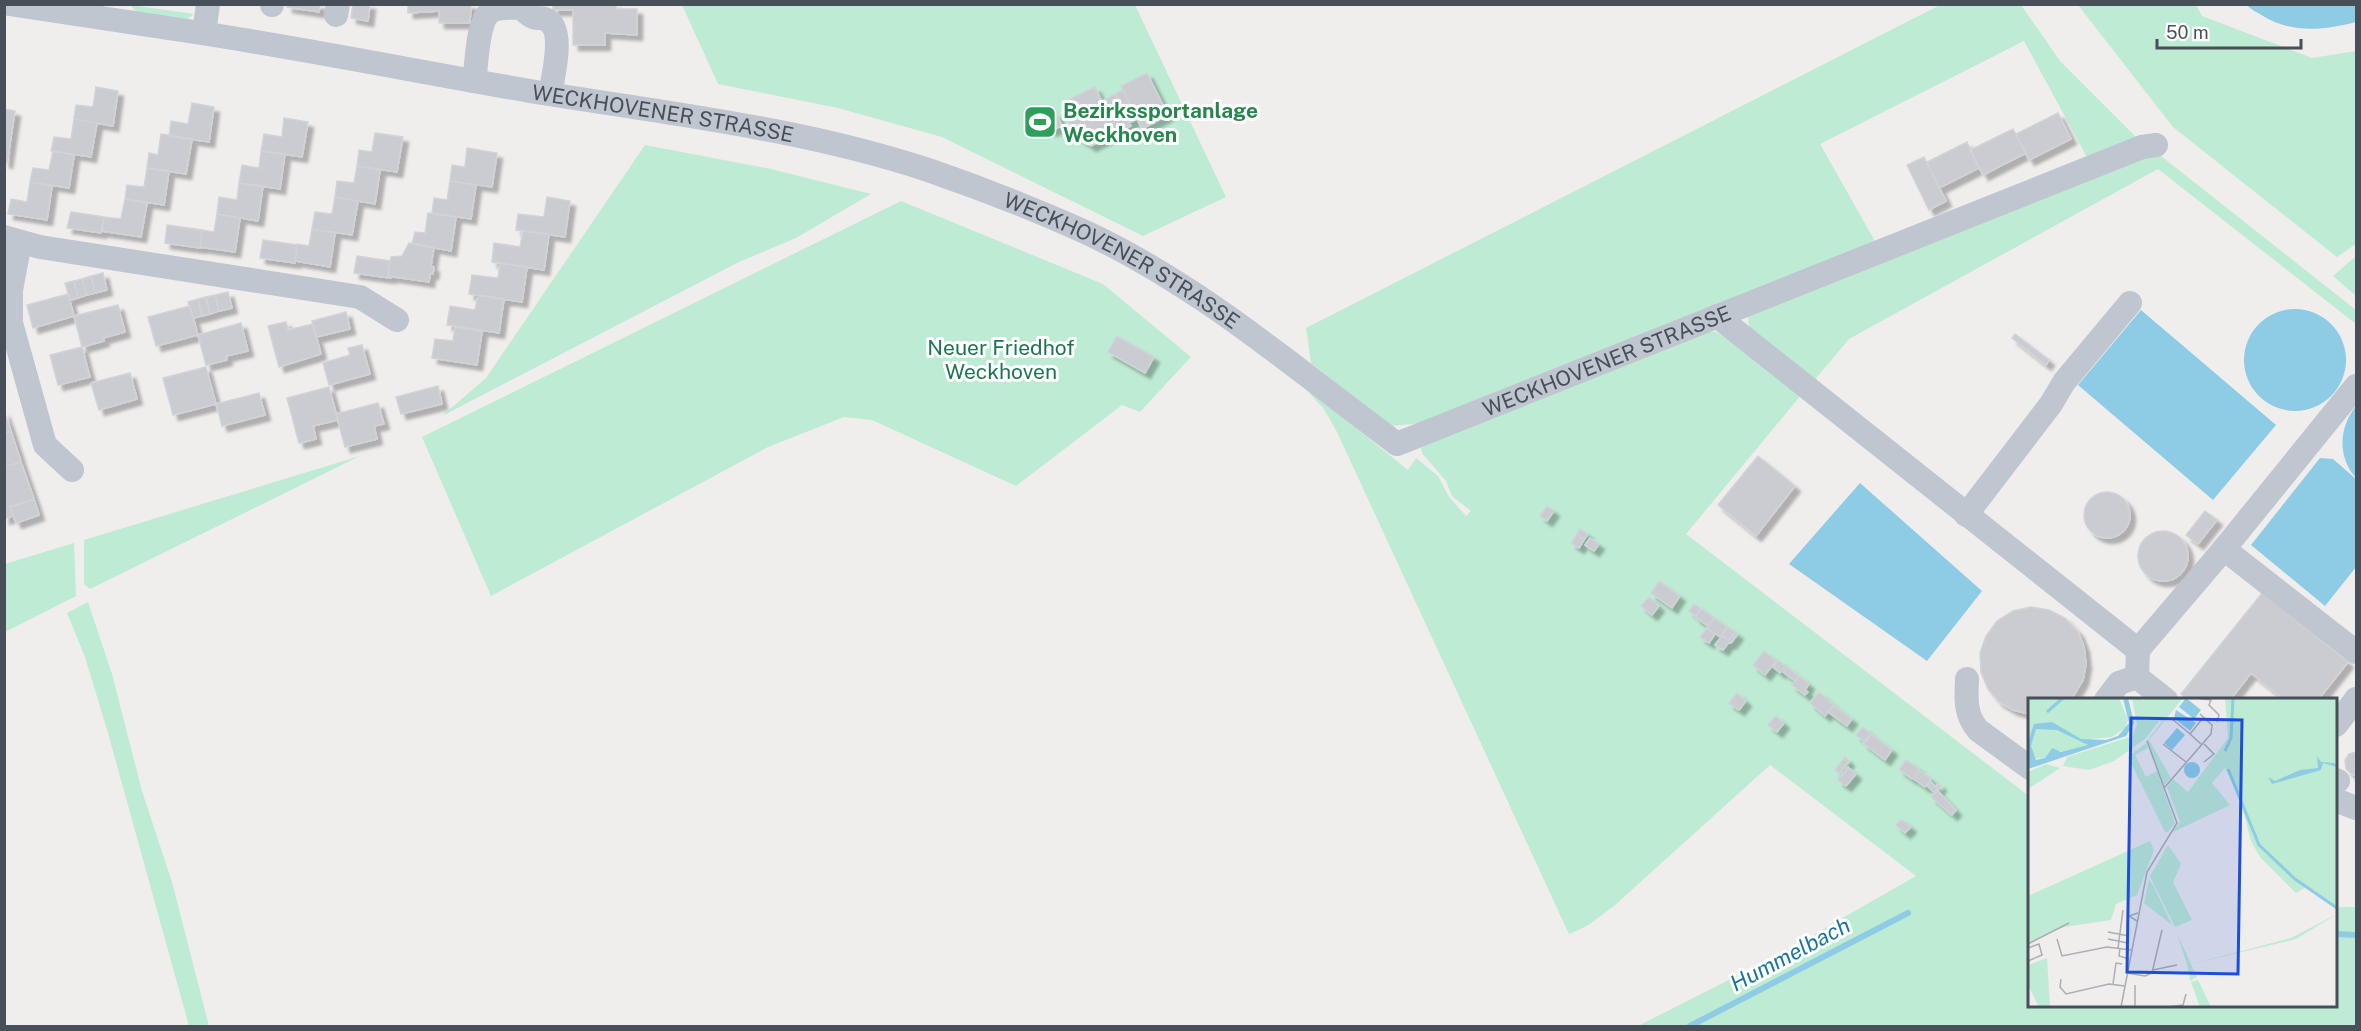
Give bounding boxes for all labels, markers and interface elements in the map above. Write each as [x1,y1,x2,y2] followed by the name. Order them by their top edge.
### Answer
[2157,12,2301,50] scale bar
[2166,22,2209,43] text: 50 m
[530,79,796,147] street label: WECKHOVENER STRASSE
[1063,98,1258,147] place label: Bezirkssportanlage Weckhoven
[1022,104,1058,140] sports icon: Bezirkssportanlage Weckhoven
[1000,187,1245,334] street label: WECKHOVENER STRASSE
[1479,300,1734,421] street label: WECKHOVENER STRASSE
[927,335,1075,384] park label: Neuer Friedhof Weckhoven
[2028,698,2337,1007] inset map
[1726,912,1854,996] water label: Hummelbach

